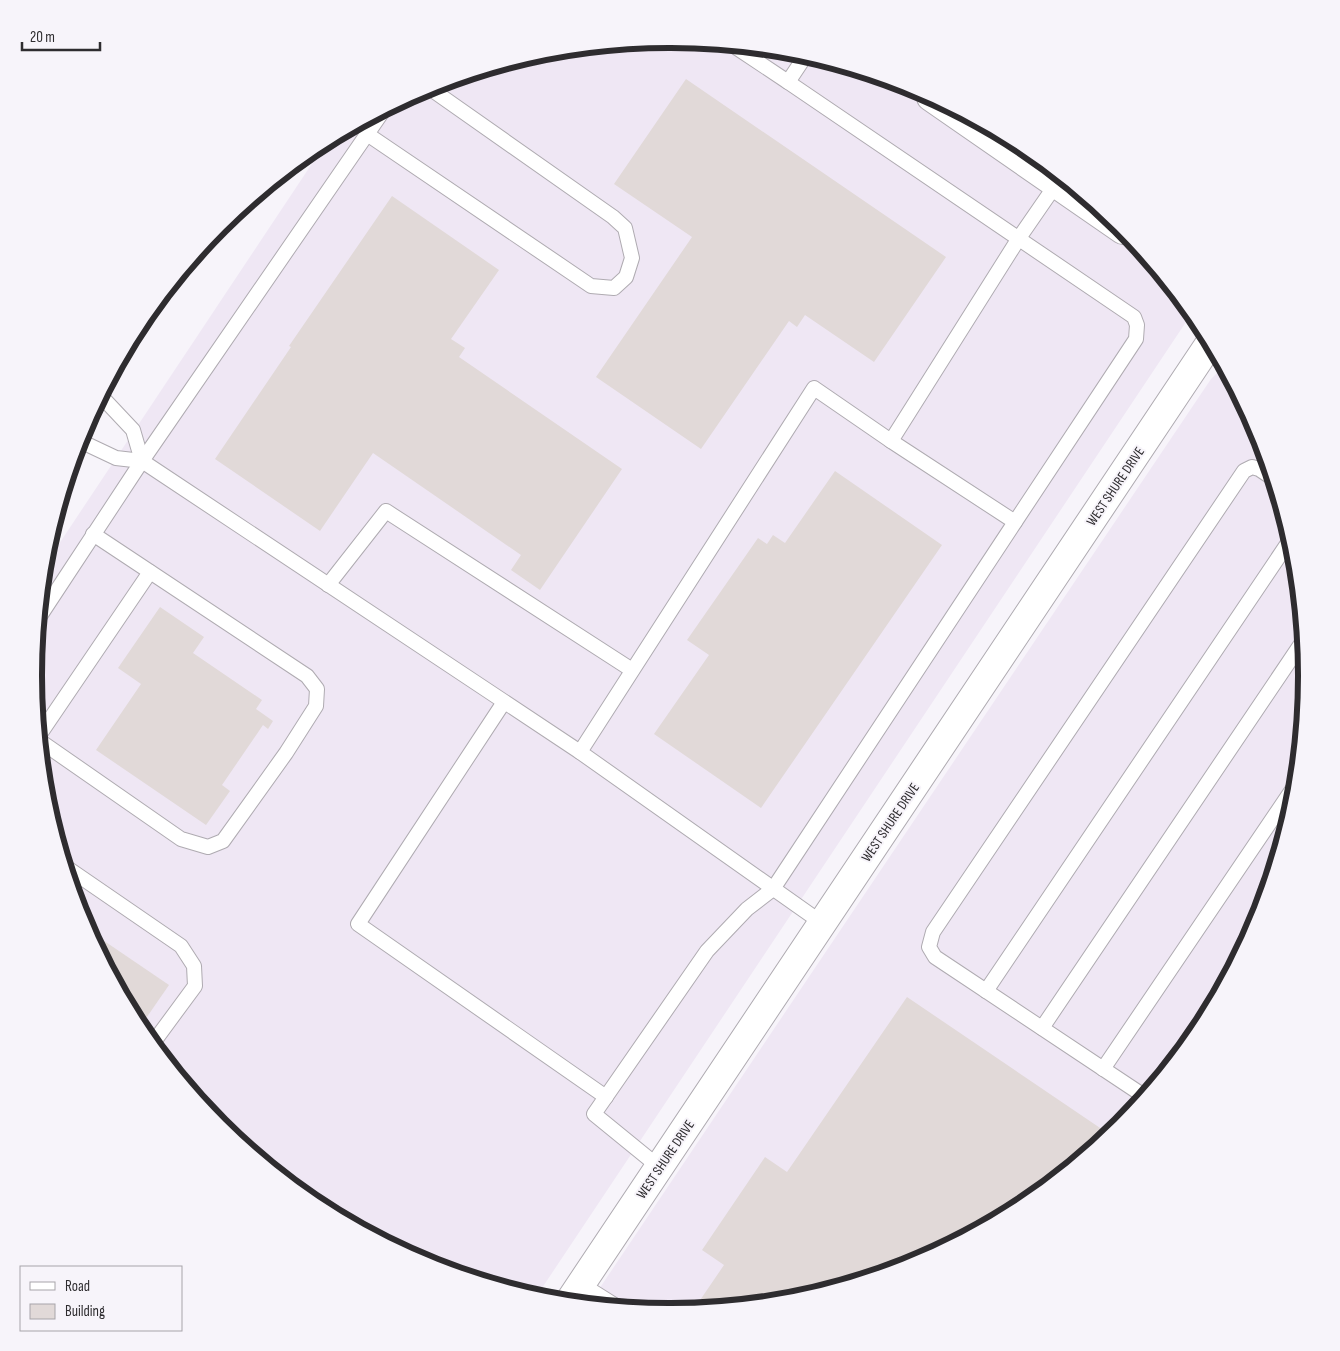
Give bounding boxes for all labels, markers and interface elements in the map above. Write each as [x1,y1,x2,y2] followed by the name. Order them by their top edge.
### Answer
[22,20,100,52] scale bar
[30,28,55,47] text: 20 m
[1083,443,1148,529] street label: WEST SHURE DRIVE
[858,779,923,865] street label: WEST SHURE DRIVE
[633,1116,698,1202] street label: WEST SHURE DRIVE
[20,1266,182,1331] legend
[65,1277,90,1296] text: Road
[65,1302,105,1321] text: Building

